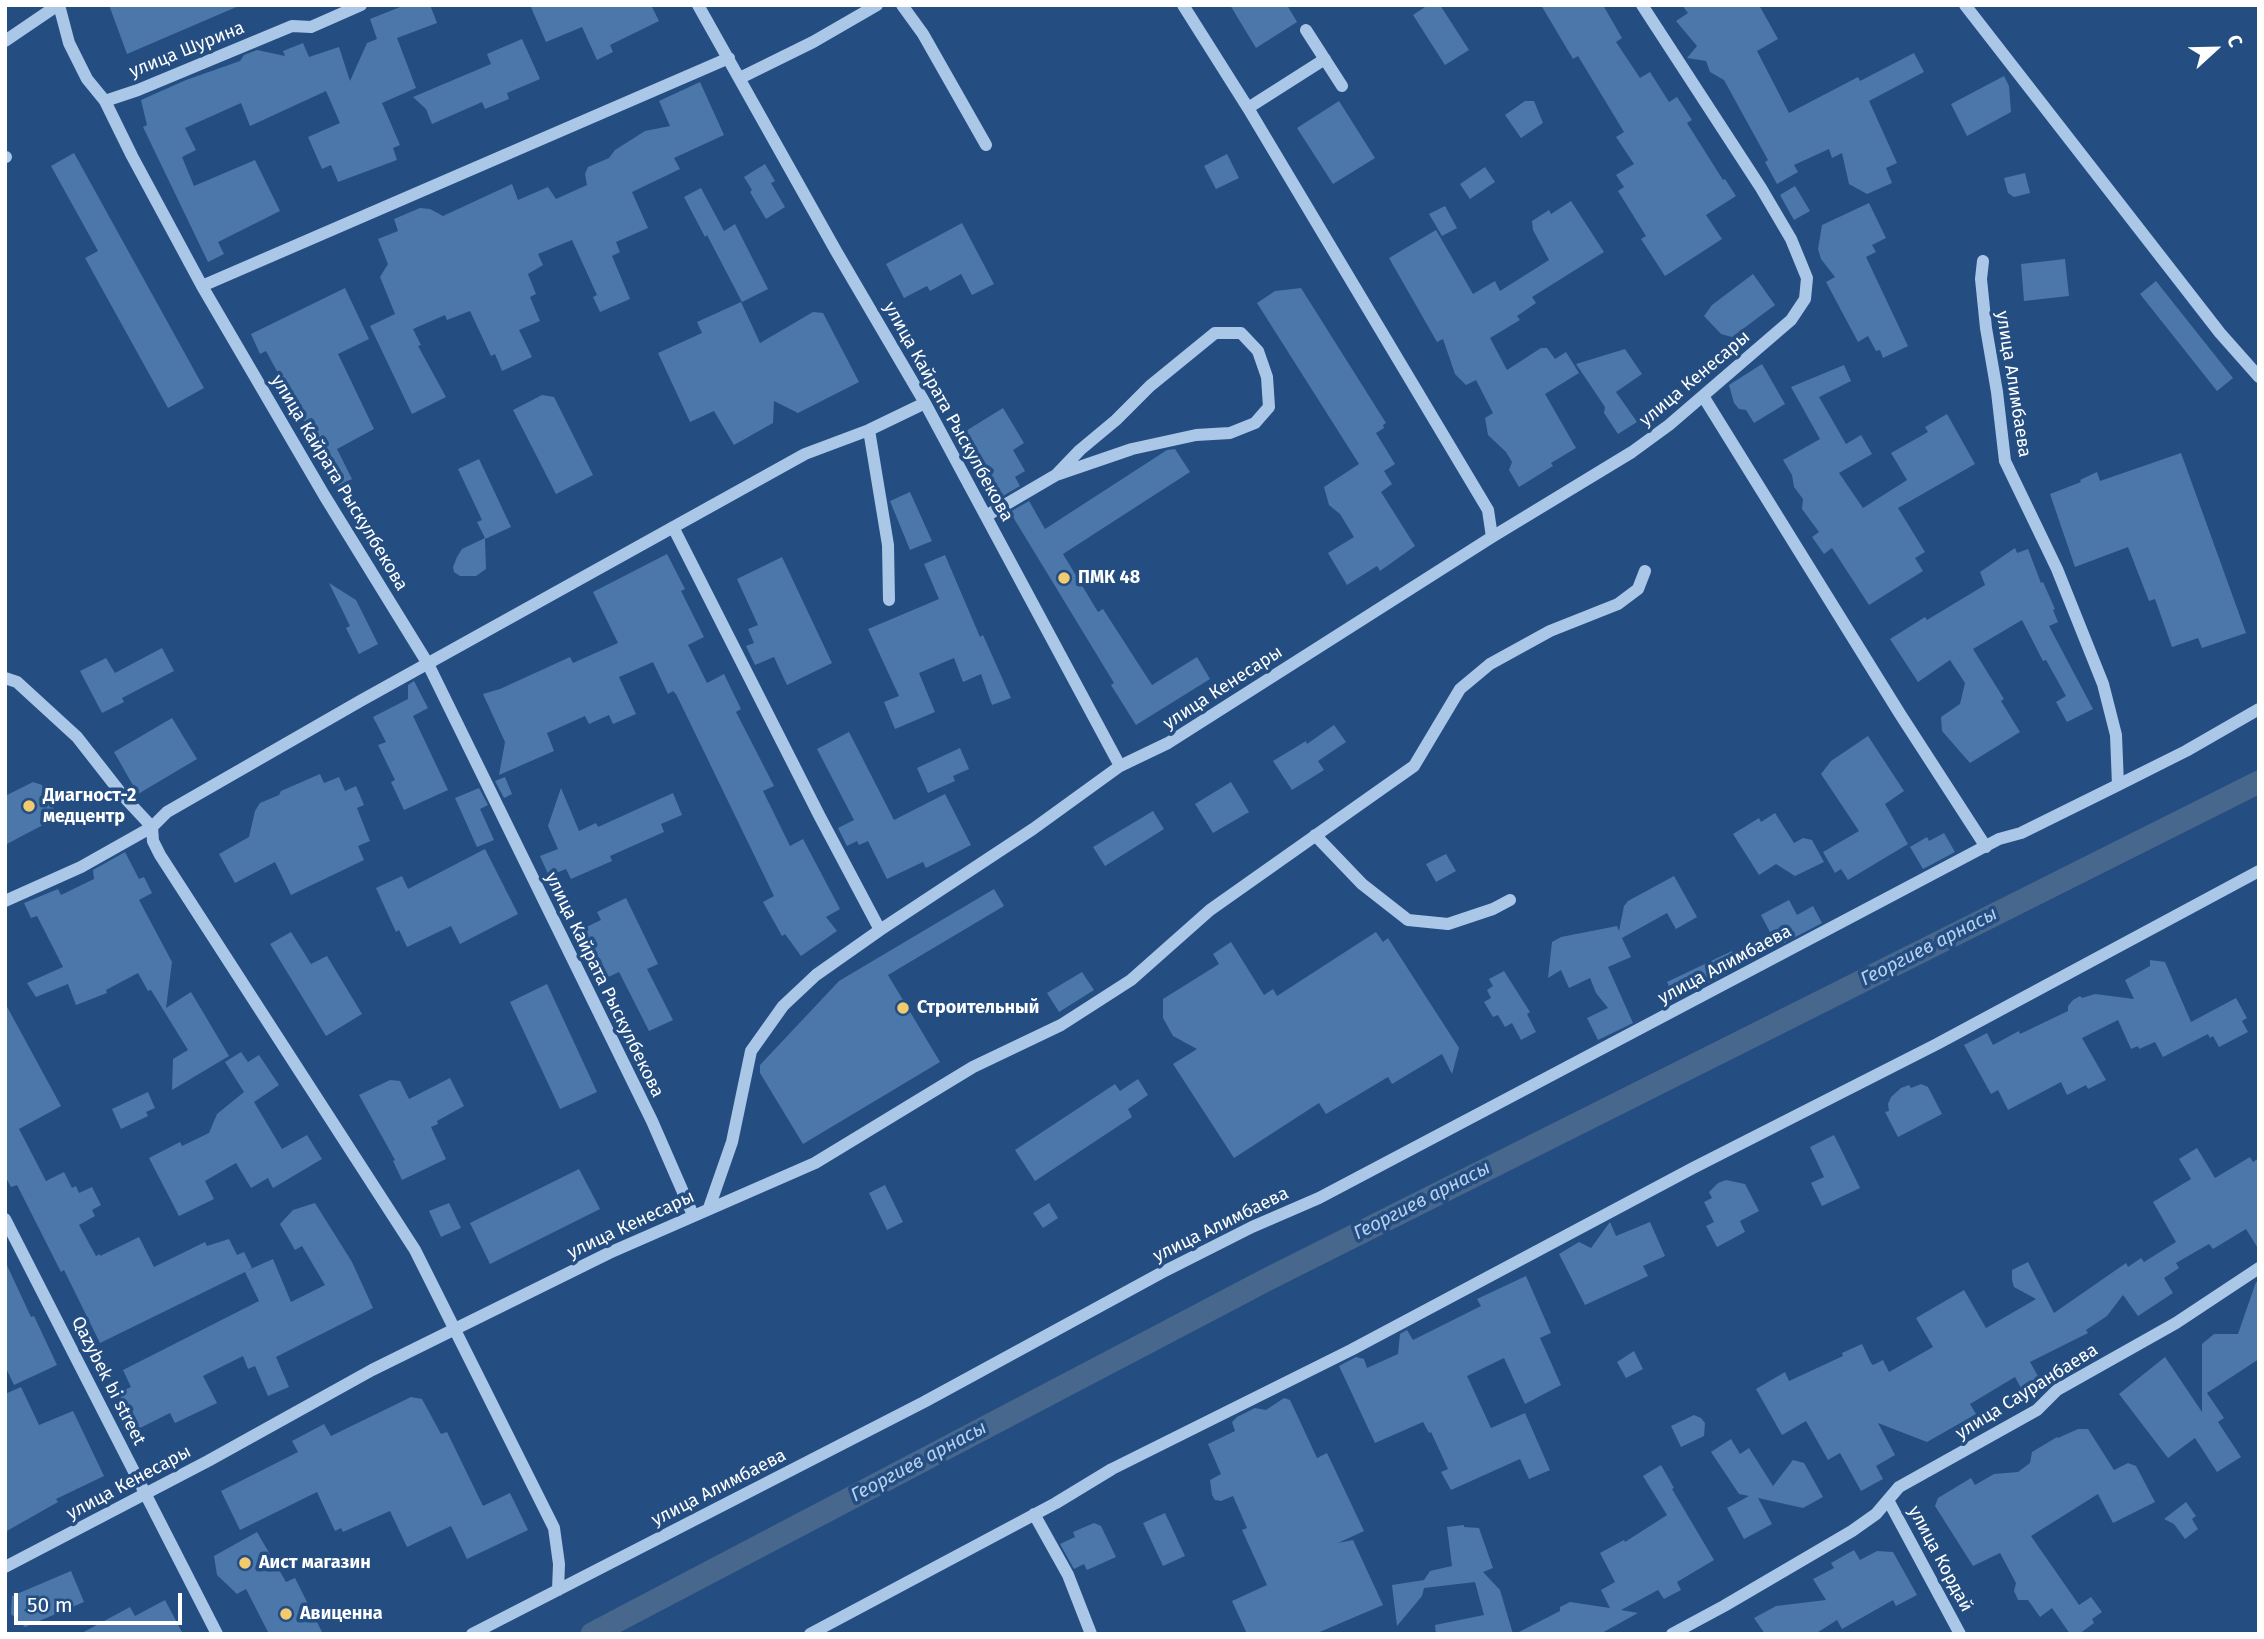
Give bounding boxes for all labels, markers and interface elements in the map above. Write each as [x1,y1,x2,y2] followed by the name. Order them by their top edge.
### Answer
[2180,14,2250,84] north arrow
[126,17,248,83] street label: улица Шурина
[2222,32,2248,50] text: С
[878,298,1018,526] street label: улица Кайрата Рыскулбекова
[1991,309,2035,459] street label: улица Алимбаева
[1635,326,1755,432] street label: улица Кенесары
[266,371,412,595] street label: улица Кайрата Рыскулбекова
[1078,567,1140,589] place label: ПМК 48
[1056,570,1072,586] marker: ПМК 48
[1159,641,1287,735] street label: улица Кенесары
[43,785,136,828] place label: Диагност-2 медцентр
[21,798,37,814] marker: Диагност-2 медцентр
[540,869,668,1101] street label: улица Кайрата Рыскулбекова
[1857,903,2001,991] water label: Георгиев арнасы
[1655,921,1795,1009] street label: улица Алимбаева
[917,997,1039,1019] place label: Строительный
[895,1000,911,1016] marker: Строительный
[1350,1157,1494,1245] water label: Георгиев арнасы
[1150,1183,1292,1267] street label: улица Алимбаева
[564,1186,698,1264] street label: улица Кенесары
[66,1313,150,1449] street label: Qazybek bi street
[1952,1339,2102,1445] street label: улица Сауранбаева
[847,1417,991,1507] water label: Георгиев арнасы
[63,1441,195,1525] street label: улица Кенесары
[648,1445,790,1531] street label: улица Алимбаева
[1903,1502,1977,1616] street label: улица Кордай
[259,1552,371,1574] place label: Аист магазин
[237,1555,253,1571] marker: Аист магазин
[18,1580,186,1624] scale bar
[27,1592,73,1618] text: 50 m
[300,1603,383,1625] place label: Авиценна
[278,1606,294,1622] marker: Авиценна

